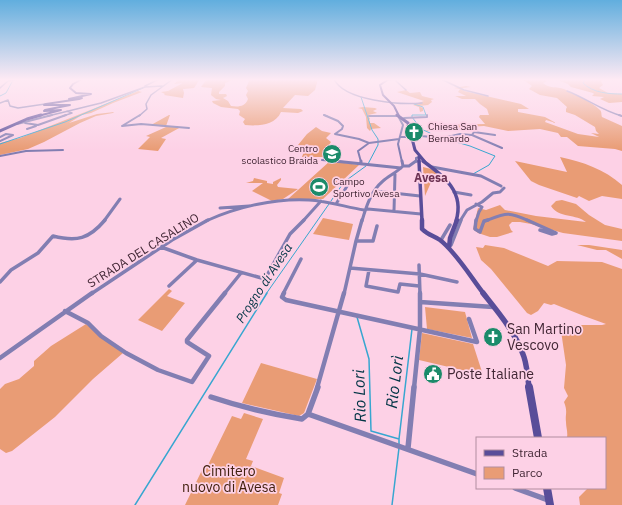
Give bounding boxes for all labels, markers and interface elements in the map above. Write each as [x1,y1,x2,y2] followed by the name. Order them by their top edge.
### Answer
[428,120,477,145] place label: Chiesa San Bernardo
[403,121,425,143] church icon: Chiesa San Bernardo
[242,142,319,167] place label: Centro scolastico Braida
[321,143,343,165] school or university icon: Centro scolastico Braida
[414,170,448,185] district label: Avesa
[333,175,400,200] place label: Campo Sportivo Avesa
[308,176,330,198] sports icon: Campo Sportivo Avesa
[84,209,202,291] street label: STRADA DEL CASALINO
[232,240,296,326] water label: Progno di Avesa
[507,320,582,354] place label: San Martino Vescovo
[482,326,504,348] church icon: San Martino Vescovo
[381,354,407,410] water label: Rio Lorì
[422,363,444,385] public building icon: Poste Italiane
[447,365,534,383] place label: Poste Italiane
[348,368,370,423] water label: Rio Lori
[476,437,606,489] legend
[512,445,548,460] text: Strada
[182,462,276,496] park label: Cimitero nuovo di Avesa
[512,465,543,480] text: Parco

